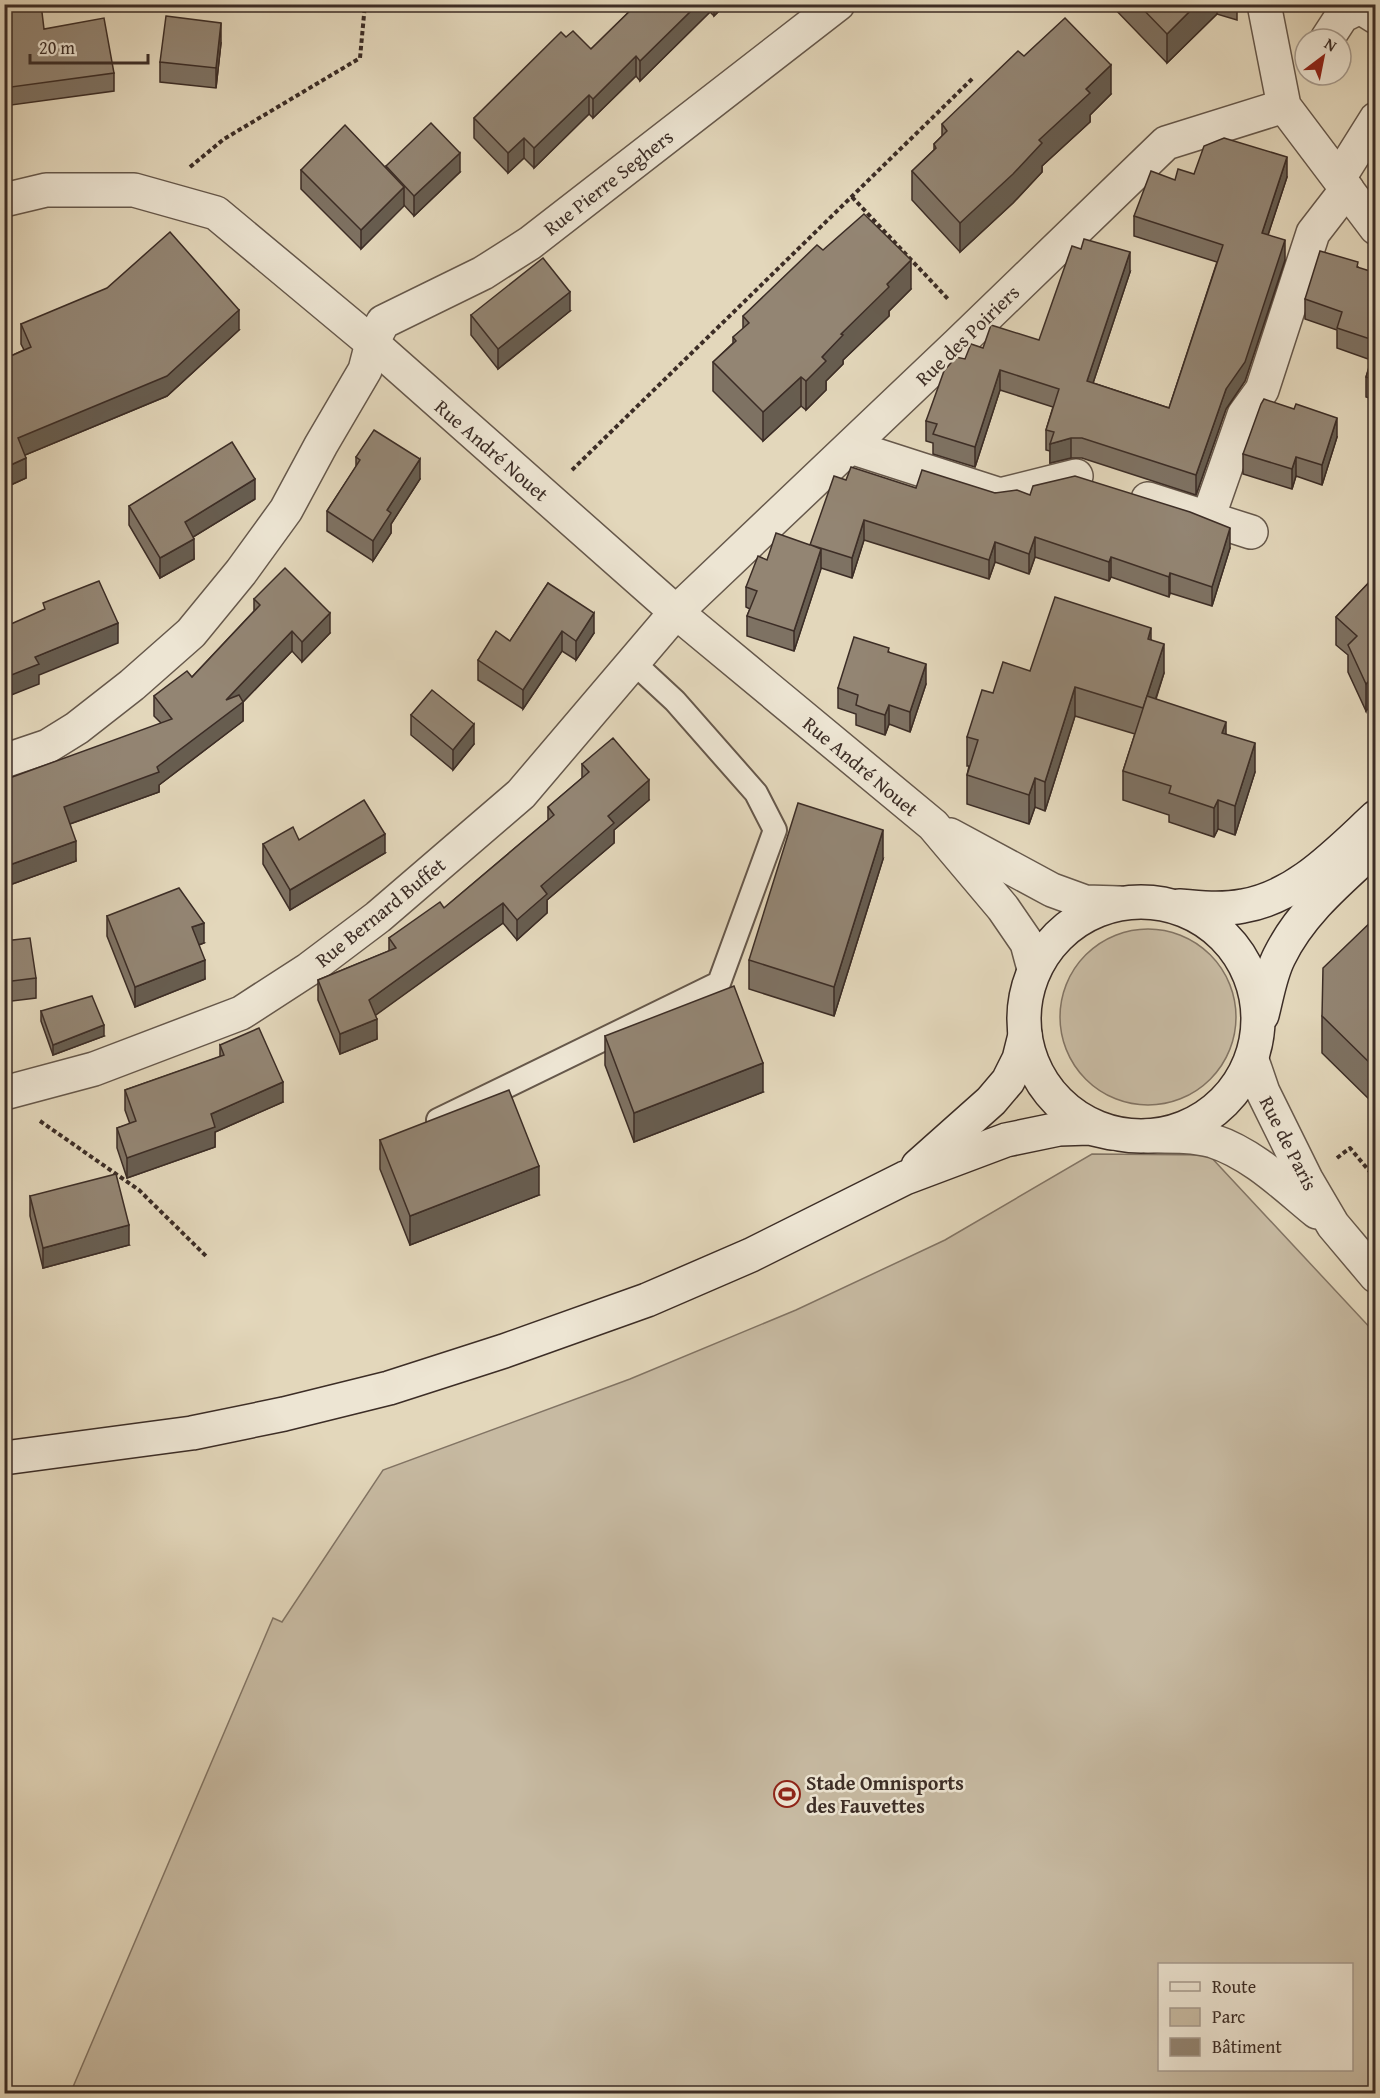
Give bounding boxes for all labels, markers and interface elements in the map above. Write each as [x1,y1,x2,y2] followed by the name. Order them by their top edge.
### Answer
[30,27,148,65] scale bar
[1293,27,1353,87] north arrow
[1320,31,1342,57] text: N
[39,34,75,61] text: 20 m
[537,122,679,242] street label: Rue Pierre Seghers
[909,278,1025,392] street label: Rue des Poiriers
[429,392,555,508] street label: Rue André Nouet
[797,709,925,823] street label: Rue André Nouet
[309,850,451,974] street label: Rue Bernard Buffet
[1253,1091,1325,1195] street label: Rue de Paris
[806,1768,964,1820] place label: Stade Omnisports des Fauvettes
[772,1779,802,1809] sports icon: Stade Omnisports des Fauvettes
[1158,1963,1353,2071] legend
[1212,1973,1256,2000] text: Route
[1212,2003,1245,2030] text: Parc
[1212,2033,1282,2060] text: Bâtiment

